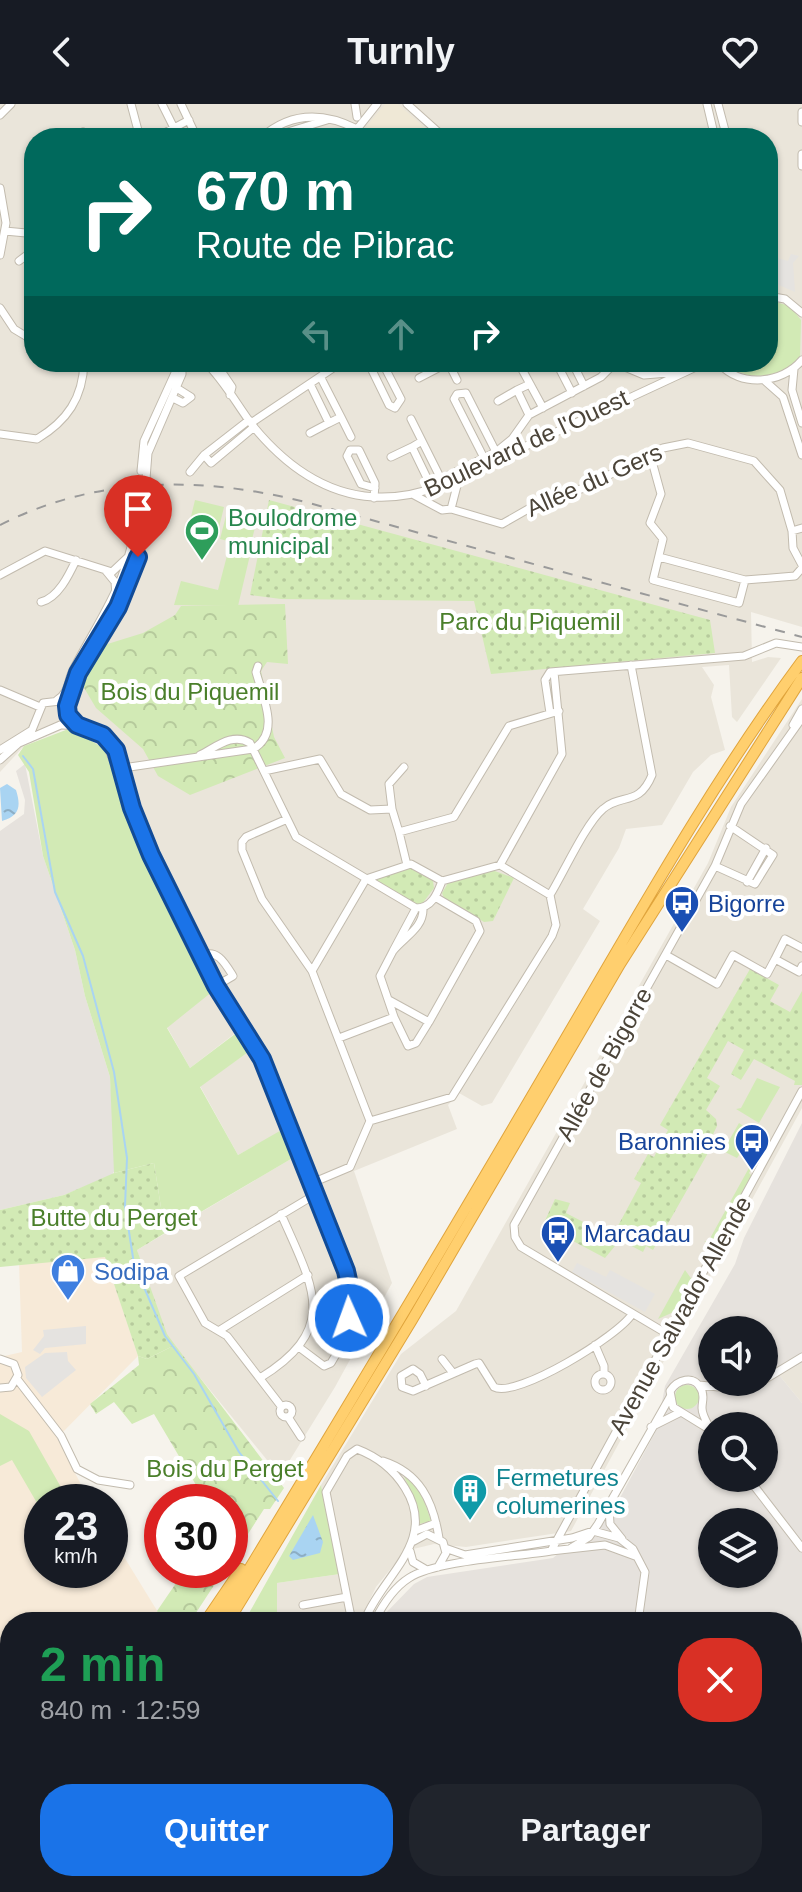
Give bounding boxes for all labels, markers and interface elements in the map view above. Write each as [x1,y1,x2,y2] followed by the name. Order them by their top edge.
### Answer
[40,30,84,74] icon: back
[718,30,762,74] icon: heart
[347,31,455,72] text: Turnly
[196,159,355,222] text: 670 m
[64,160,168,264] icon: right
[196,225,454,266] text: Route de Pibrac
[295,312,339,356] icon: left
[379,312,423,356] icon: ahead
[463,312,507,356] icon: right
[420,384,633,502] street label: Boulevard de l'Ouest
[522,438,666,522] street label: Allée du Gers
[104,475,172,557] pin
[116,487,160,531] icon: arrive
[228,504,357,559] place label: Boulodrome municipal
[183,512,221,562] sports icon: Boulodrome municipal
[439,608,621,635] park label: Parc du Piquemil
[101,678,279,705] park label: Bois du Piquemil
[663,884,701,934] bus stop icon: Bigorre
[708,890,785,917] place label: Bigorre
[551,983,657,1145] street label: Allée de Bigorre
[733,1122,771,1172] bus stop icon: Baronnies
[618,1128,726,1155] place label: Baronnies
[603,1191,757,1439] street label: Avenue Salvador Allende
[31,1204,198,1231] park label: Butte du Perget
[539,1214,577,1264] bus stop icon: Marcadau
[584,1220,691,1247] place label: Marcadau
[49,1252,87,1302] shop icon: Sodipa
[94,1258,169,1285] place label: Sodipa
[307,1276,391,1360] position arrow
[698,1316,778,1588] map controls
[698,1316,778,1396] button: sound
[698,1412,778,1492] button: search
[146,1455,304,1482] park label: Bois du Perget
[496,1464,625,1519] place label: Fermetures columerines
[451,1472,489,1522] building icon: Fermetures columerines
[144,1484,248,1588] speed limit sign: 30
[54,1504,98,1548] text: 23
[698,1508,778,1588] button: layers
[54,1545,98,1567] text: km/h
[40,1638,165,1691] text: 2 min
[678,1638,762,1722] button: close
[40,1695,200,1725] text: 840 m · 12:59
[40,1784,393,1876] button: Quitter
[409,1784,762,1876] button: Partager

